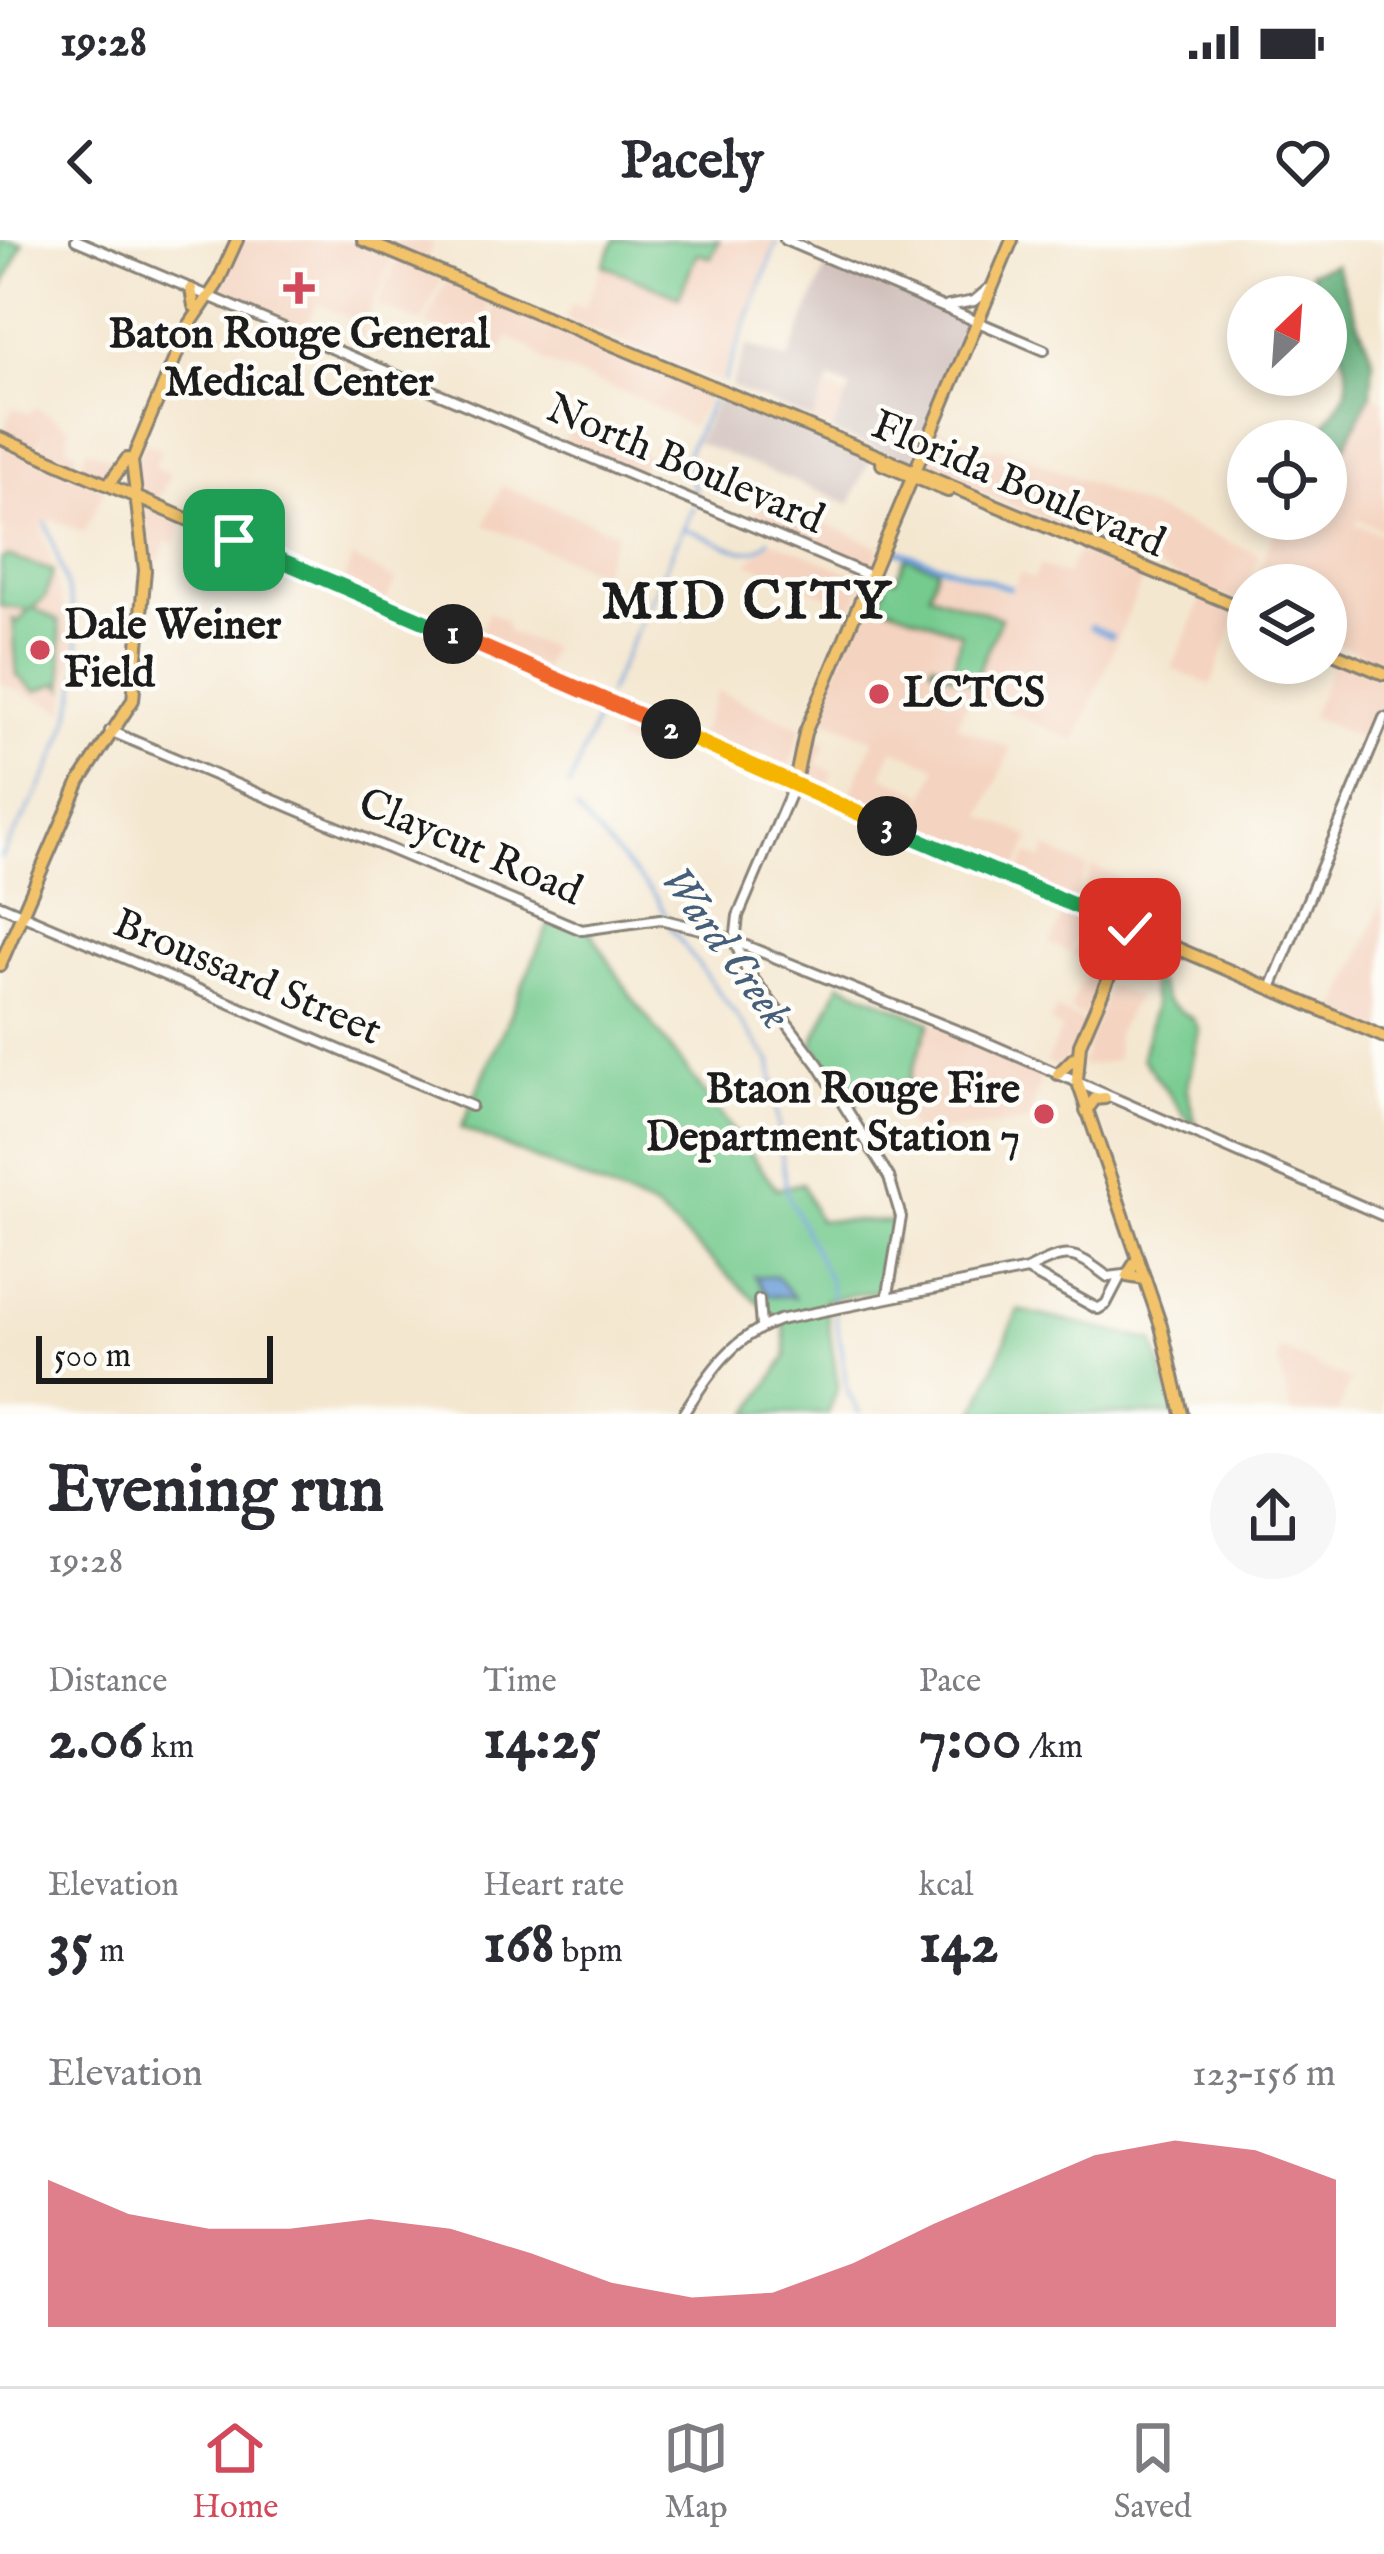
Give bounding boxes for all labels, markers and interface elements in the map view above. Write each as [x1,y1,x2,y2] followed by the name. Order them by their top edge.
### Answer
[60,14,147,71] text: 19:28
[621,128,763,197] text: Pacely
[48,129,114,195] icon: back
[1270,129,1336,195] icon: heart
[283,272,315,304] marker: Baton Rouge General Medical Center
[1227,276,1347,396] north arrow
[1227,276,1347,684] map controls
[109,309,491,410] place label: Baton Rouge General Medical Center
[538,383,832,547] street label: North Boulevard
[863,399,1173,571] street label: Florida Boulevard
[1227,420,1347,540] button: locate
[183,489,285,591] pin
[201,507,267,573] icon: arrive
[1227,564,1347,684] button: layers
[602,569,893,638] district label: MID CITY
[64,600,282,701] place label: Dale Weiner Field
[423,604,483,664] pin: 1
[447,613,459,655] text: 1
[27,637,53,663] marker: Dale Weiner Field
[903,668,1045,721] place label: LCTCS
[866,681,892,707] marker: LCTCS
[641,699,701,759] pin: 2
[663,708,679,750] text: 2
[350,777,590,919] street label: Claycut Road
[857,796,917,856] pin: 3
[881,805,893,847] text: 3
[647,855,803,1041] water label: Ward Creek
[1079,878,1181,980] pin
[1097,896,1163,962] icon: check
[105,898,389,1058] street label: Broussard Street
[646,1064,1020,1165] place label: Btaon Rouge Fire Department Station 7
[1031,1101,1057,1127] marker: Btaon Rouge Fire Department Station 7
[36,1330,273,1383] scale bar
[54,1336,131,1378] text: 500 m
[48,1450,384,1534] text: Evening run
[1210,1453,1336,1579] button: share
[48,1537,123,1586] text: 19:28
[48,1661,167,1703] text: Distance
[483,1661,557,1703] text: Time
[919,1661,981,1703] text: Pace
[48,1703,144,1779] text: 2.06
[483,1703,601,1779] text: 14:25
[919,1703,1022,1779] text: 7:00
[144,1727,194,1769] text: km
[1022,1727,1083,1769] text: /km
[48,1865,179,1907] text: Elevation
[483,1865,624,1907] text: Heart rate
[919,1865,974,1907] text: kcal
[48,1907,92,1983] text: 35
[483,1907,555,1983] text: 168
[919,1907,999,1983] text: 142
[92,1931,125,1973] text: m
[555,1931,623,1973] text: bpm
[48,2050,203,2099] text: Elevation
[1192,2050,1336,2099] text: 123–156 m
[192,2415,278,2529] tab: Home
[663,2415,729,2529] tab: Map
[1114,2415,1192,2529] tab: Saved

